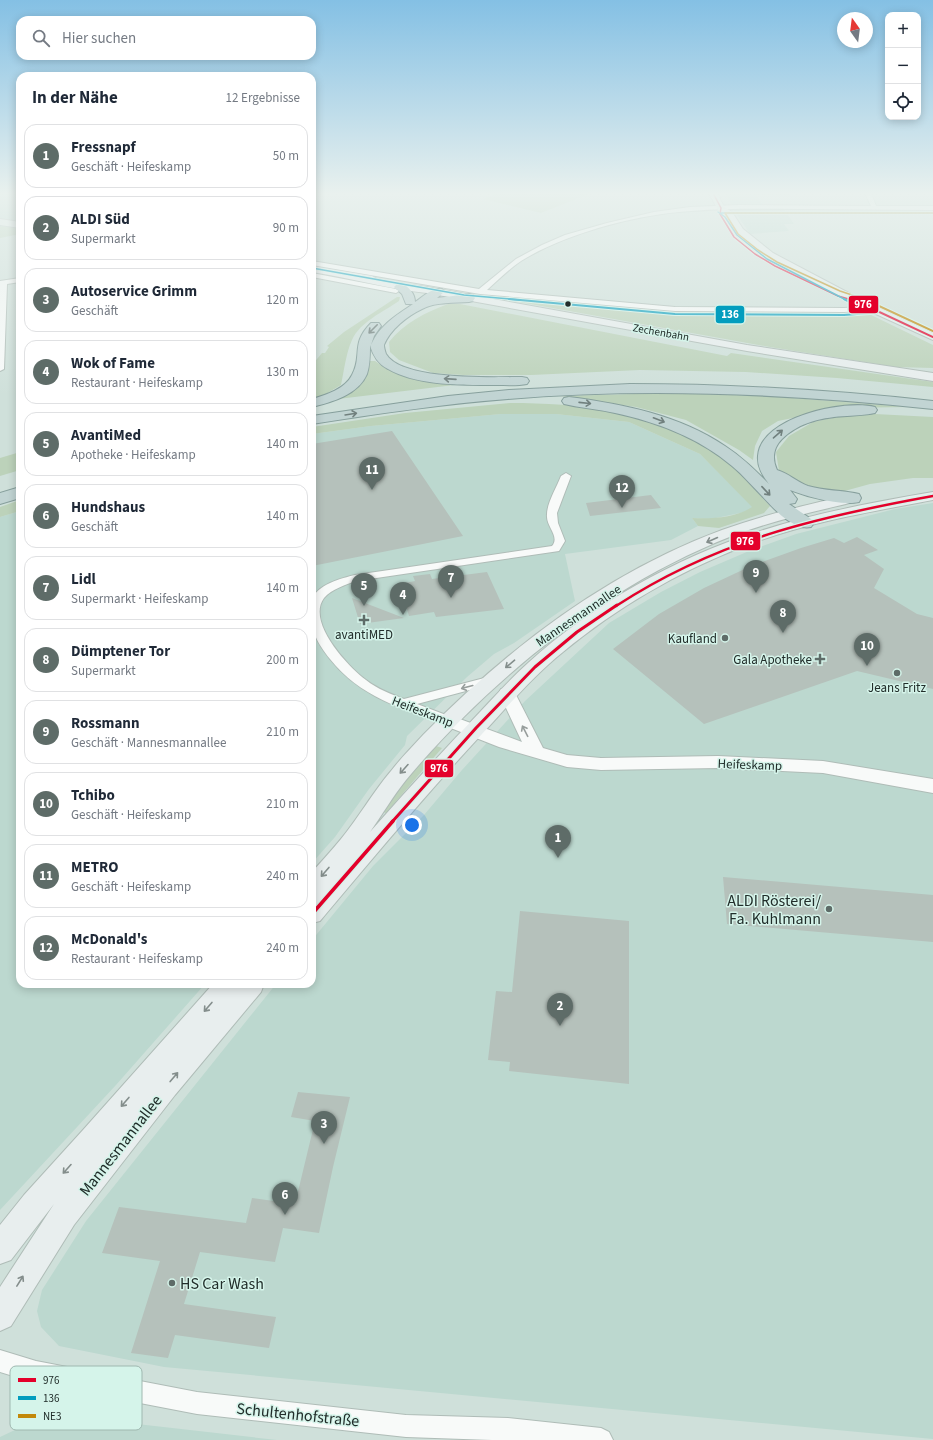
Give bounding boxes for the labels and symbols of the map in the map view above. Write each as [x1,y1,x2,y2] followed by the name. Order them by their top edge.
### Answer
[837,12,873,48] north arrow
[848,295,879,314] line badge: 976
[854,297,872,312] text: 976
[563,299,573,309] unlabelled marker
[715,305,745,324] line badge: 136
[721,307,739,322] text: 136
[631,320,690,345] street label: Zechenbahn
[368,324,378,334] one-way arrow
[444,375,457,382] one-way arrow
[578,399,591,407] one-way arrow
[344,410,357,418] one-way arrow
[653,417,665,425] one-way arrow
[773,430,783,439] one-way arrow
[359,457,385,490] pin: 11
[609,475,635,508] pin: 12
[761,486,770,497] one-way arrow
[730,531,761,551] line badge: 976
[736,534,754,549] text: 976
[707,537,719,544] one-way arrow
[743,560,769,593] pin: 9
[438,565,464,598] pin: 7
[351,573,377,606] pin: 5
[532,580,625,651] street label: Mannesmannallee
[390,582,416,615] pin: 4
[770,600,796,633] pin: 8
[359,615,369,625] marker: avantiMED
[335,626,393,644] place label: avantiMED
[668,630,717,648] place label: Kaufland
[720,633,730,643] marker: Kaufland
[854,633,880,666] pin: 10
[733,651,812,669] place label: Gala Apotheke
[815,654,825,664] marker: Gala Apotheke
[505,660,515,669] one-way arrow
[892,668,902,678] marker: Jeans Fritz
[868,679,926,697] place label: Jeans Fritz
[461,683,474,691] one-way arrow
[389,692,456,732] street label: Heifeskamp
[521,725,528,737] one-way arrow
[717,755,783,775] street label: Heifeskamp
[424,759,454,778] line badge: 976
[430,761,448,776] text: 976
[400,764,409,774] one-way arrow
[402,815,422,835] your location
[545,825,571,858] pin: 1
[321,867,330,878] one-way arrow
[727,890,821,930] place label: ALDI Rösterei/ Fa. Kuhlmann
[824,904,834,914] marker: ALDI Rösterei/ Fa. Kuhlmann
[547,993,573,1026] pin: 2
[203,1002,212,1012] one-way arrow
[169,1072,178,1082] one-way arrow
[74,1090,167,1201] street label: Mannesmannallee
[121,1097,130,1108] one-way arrow
[311,1111,337,1144] pin: 3
[62,1164,71,1174] one-way arrow
[272,1182,298,1215] pin: 6
[180,1273,264,1295] place label: HS Car Wash
[16,1276,25,1287] one-way arrow
[167,1278,177,1288] marker: HS Car Wash
[10,1366,142,1430] legend
[43,1373,60,1388] text: 976
[43,1391,60,1406] text: 136
[235,1398,360,1432] street label: Schultenhofstraße
[43,1409,61,1424] text: NE3

